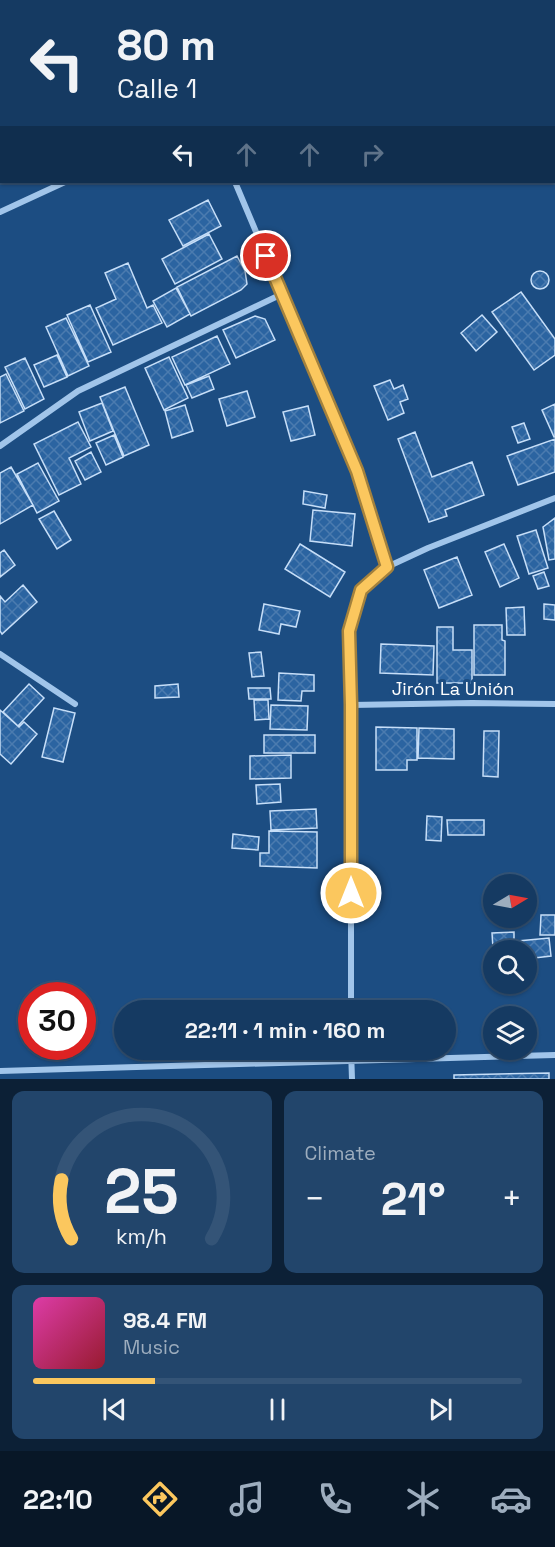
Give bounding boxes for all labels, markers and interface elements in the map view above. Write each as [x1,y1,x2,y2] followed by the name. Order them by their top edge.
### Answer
[117,19,216,72] text: 80 m
[18,24,96,102] icon: left
[117,71,197,106] text: Calle 1
[167,138,200,171] icon: left
[230,138,263,171] icon: ahead
[293,138,326,171] icon: ahead
[356,138,389,171] icon: right
[240,230,291,281] pin
[249,239,282,272] icon: arrive
[392,677,514,700] street label: Jirón La Unión
[319,861,383,925] position arrow
[483,874,537,928] north arrow
[483,874,537,1060] map controls
[483,940,537,994] button: search
[18,982,96,1060] speed limit sign: 30
[483,1006,537,1060] button: layers
[185,1016,385,1044] text: 22:11 · 1 min · 160 m
[305,1140,376,1166] text: Climate
[104,1152,179,1231] text: 25
[381,1171,446,1228] text: 21°
[305,1178,325,1220] text: −
[502,1178,522,1220] text: +
[116,1223,167,1250] text: km/h
[123,1306,207,1334] text: 98.4 FM
[123,1334,180,1360] text: Music
[98,1393,131,1426] icon: previous
[261,1393,294,1426] icon: pause
[424,1393,457,1426] icon: next
[139,1478,181,1520] icon: directions
[226,1478,268,1520] icon: music
[314,1478,356,1520] icon: phone
[402,1478,444,1520] icon: climate
[490,1478,532,1520] icon: car
[23,1482,93,1517] text: 22:10

